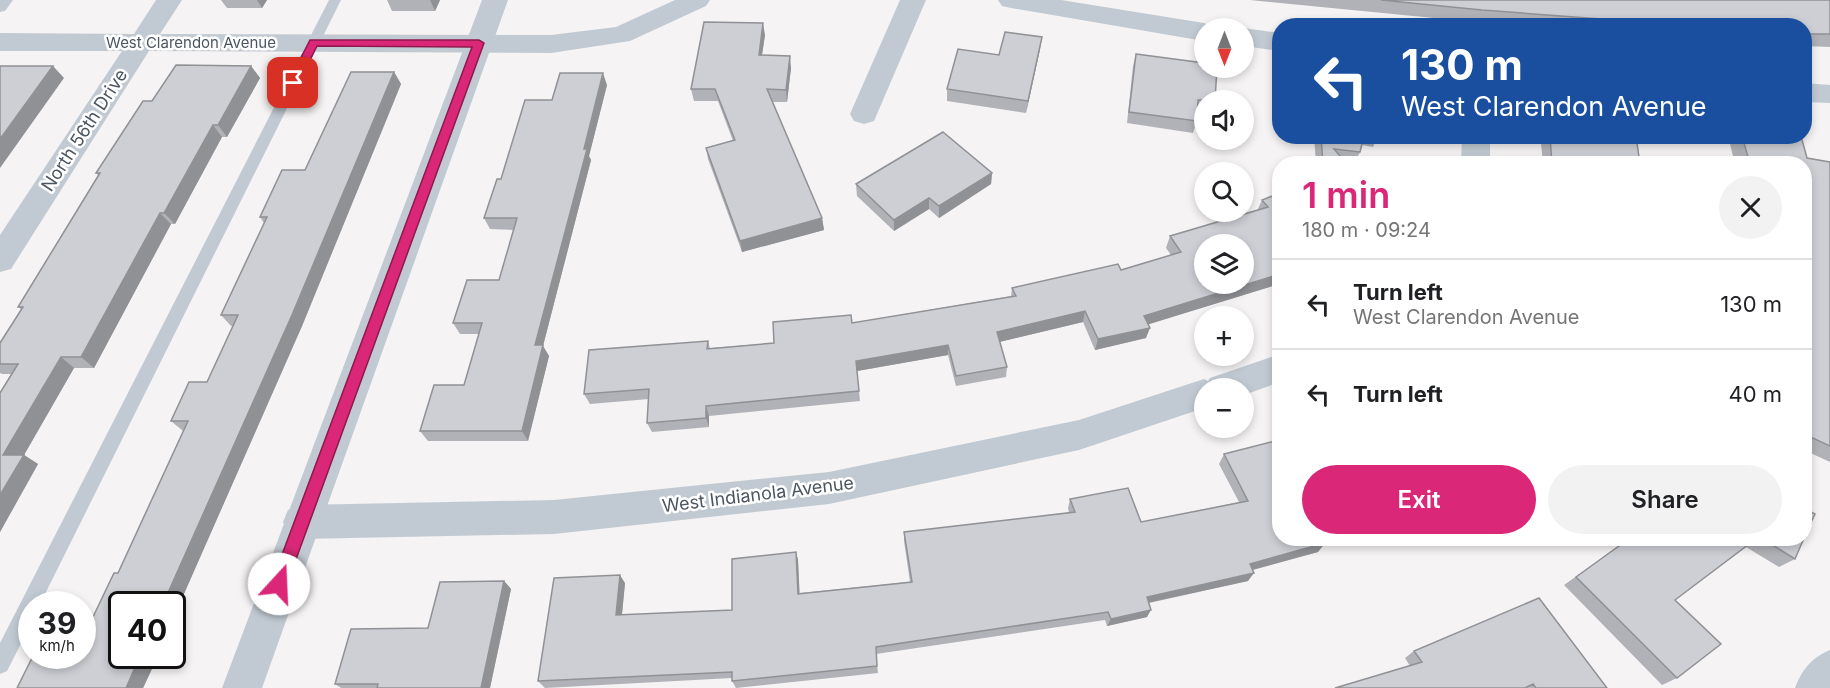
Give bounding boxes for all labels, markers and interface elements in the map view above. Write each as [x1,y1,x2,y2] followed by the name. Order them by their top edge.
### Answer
[1194,18,1254,78] north arrow
[1194,18,1254,438] map controls
[106,33,276,52] street label: West Clarendon Avenue
[1401,39,1523,90] text: 130 m
[1302,42,1380,120] icon: left
[267,57,318,108] pin
[37,65,131,195] street label: North 56th Drive
[276,66,309,99] icon: arrive
[1194,90,1254,150] button: sound
[1401,90,1707,123] text: West Clarendon Avenue
[1194,162,1254,222] button: search
[1302,173,1390,217] text: 1 min
[1719,176,1782,239] button: close
[1302,218,1431,242] text: 180 m · 09:24
[1194,234,1254,294] button: layers
[1353,279,1443,305] text: Turn left
[1302,288,1335,321] icon: left
[1720,291,1782,317] text: 130 m
[1353,305,1579,329] text: West Clarendon Avenue
[1194,306,1254,366] button: +
[1194,378,1254,438] button: −
[1302,378,1335,411] icon: left
[1353,381,1443,407] text: Turn left
[1728,381,1782,407] text: 40 m
[1302,465,1536,534] button: Exit
[1548,465,1782,534] button: Share
[661,472,855,516] street label: West Indianola Avenue
[247,552,311,616] position arrow
[108,591,186,669] speed limit sign: 40
[38,605,76,641] text: 39
[39,636,75,655] text: km/h

